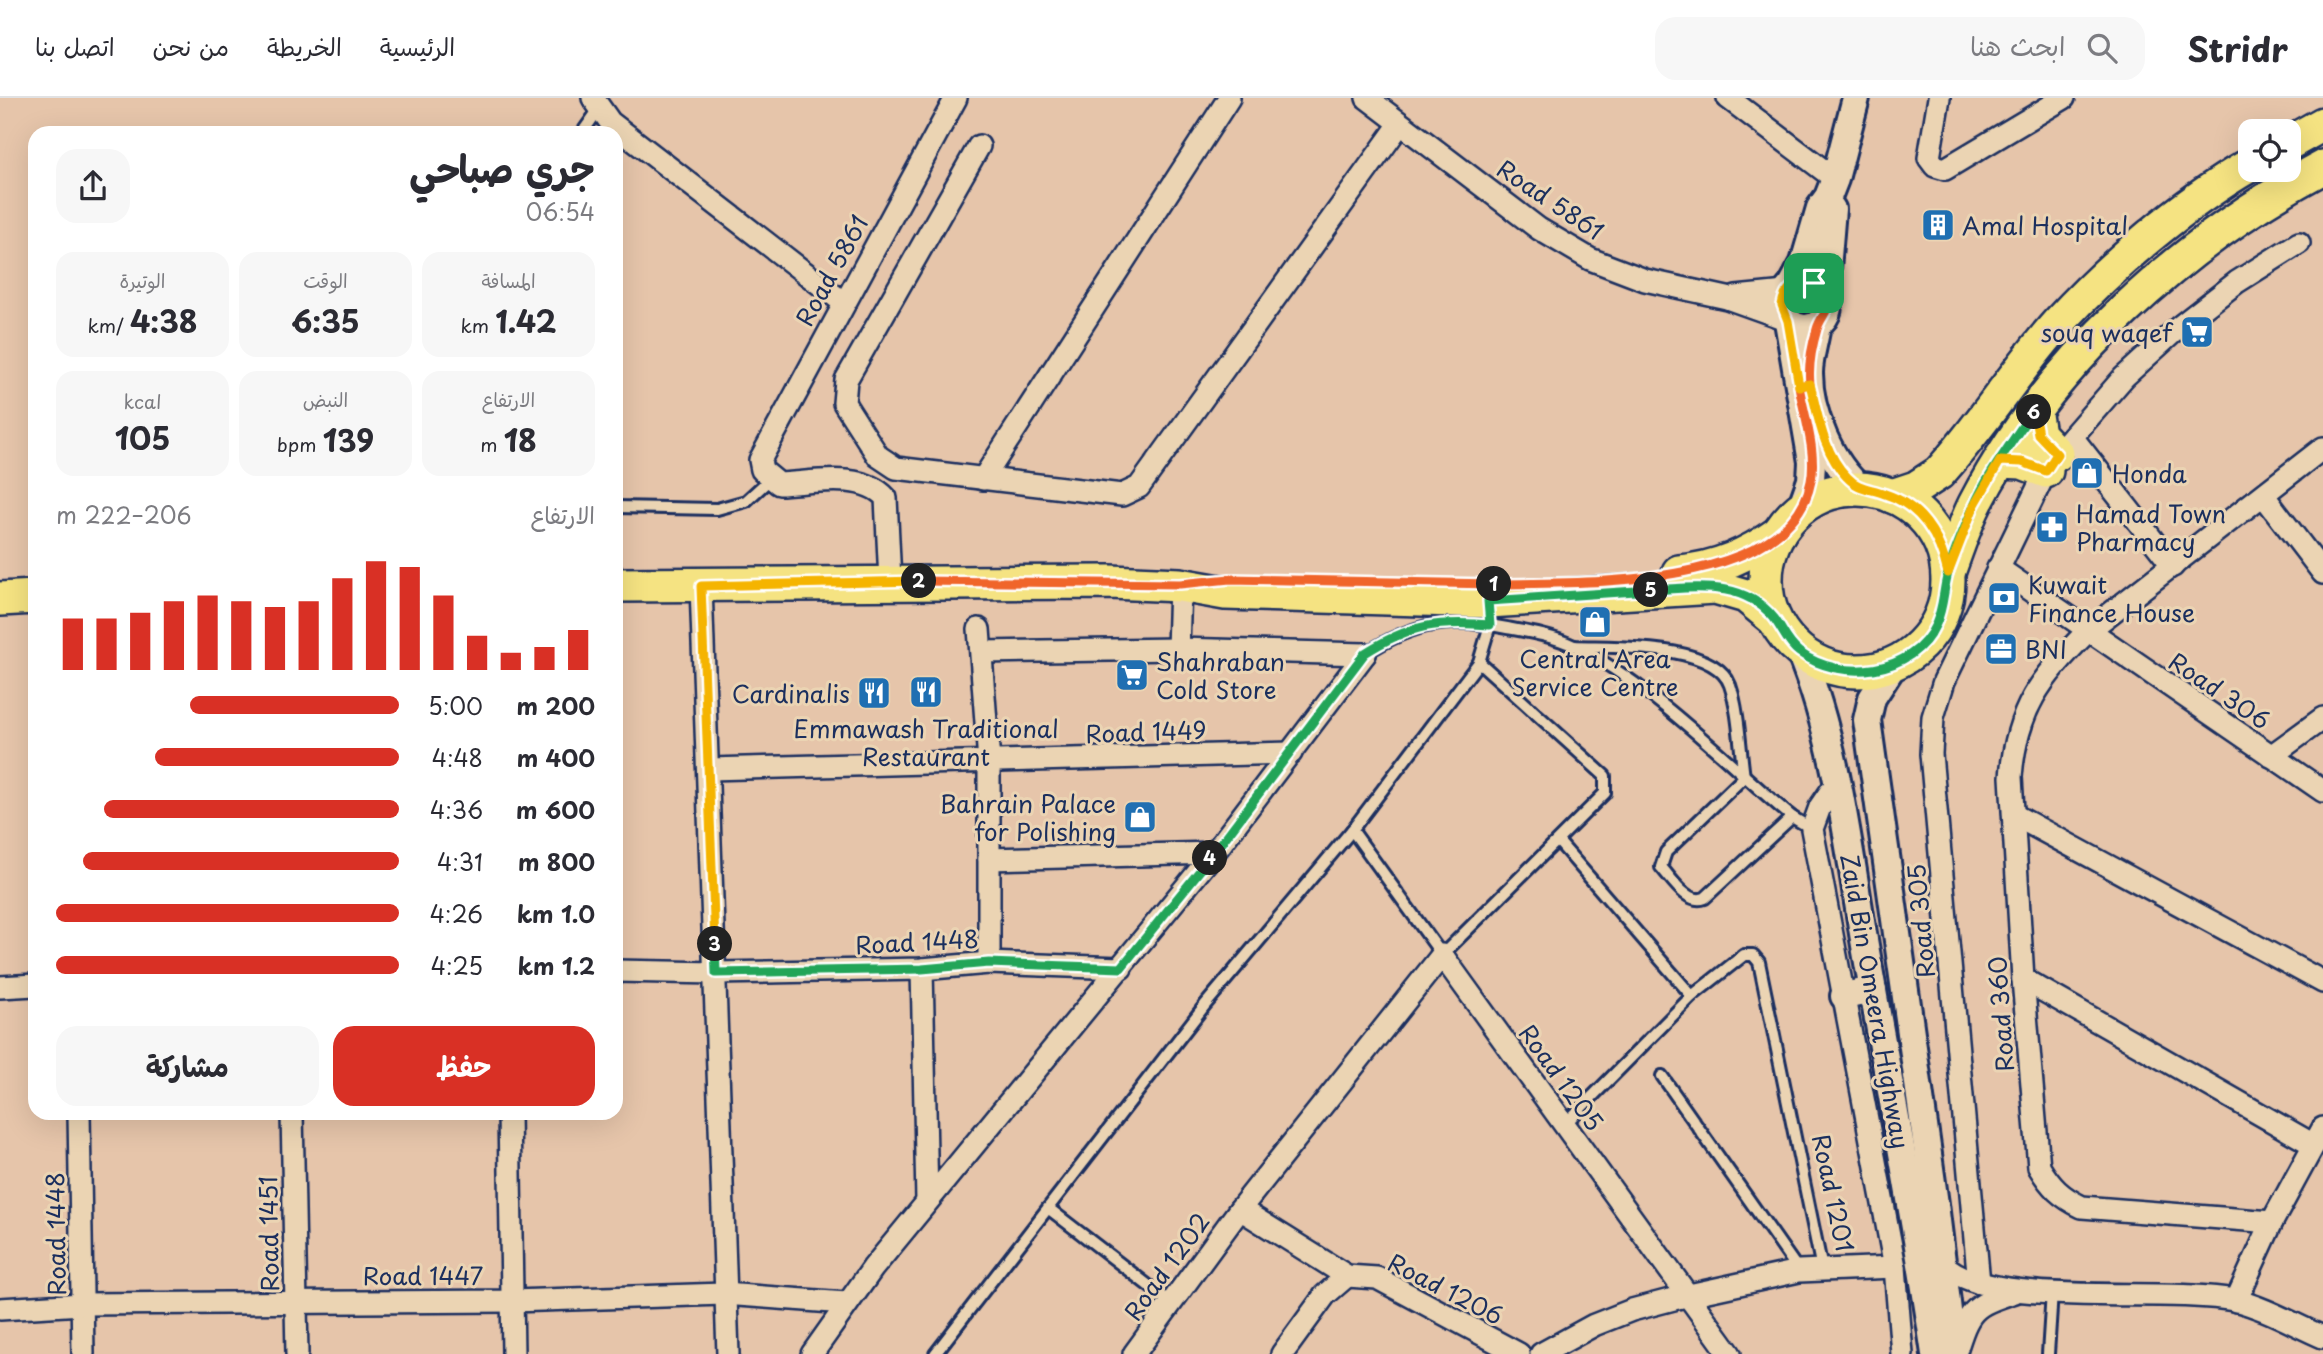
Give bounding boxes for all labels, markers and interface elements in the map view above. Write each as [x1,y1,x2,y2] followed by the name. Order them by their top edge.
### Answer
[1655,17,2145,80] search box
[2187,23,2288,73] text: Stridr
[1970,26,2065,65] text: ابحث هنا
[35,28,115,64] text: اتصل بنا
[153,28,229,64] text: من نحن
[267,28,342,64] text: الخريطة
[380,28,455,64] text: الرئيسية
[2083,29,2121,67] icon: search
[2238,119,2301,182] map controls
[2238,119,2301,182] button: locate
[409,139,595,196] text: جري صباحي
[56,149,130,223] button: share
[1490,150,1612,248] street label: Road 5861
[526,194,595,229] text: 06:54
[1919,206,1957,244] building icon: Amal Hospital
[1962,207,2128,243] place label: Amal Hospital
[786,208,876,332] street label: Road 5861
[1784,253,1844,313] pin
[1795,264,1833,302] icon: arrive
[120,266,165,294] text: الوتيرة
[303,266,348,294] text: الوقت
[481,266,536,294] text: المسافة
[130,298,198,343] text: 4:38
[291,298,360,343] text: 6:35
[495,298,556,343] text: 1.42
[87,311,130,339] text: /km
[461,311,495,339] text: km
[2178,313,2216,351] supermarket icon: souq waqef
[2041,314,2174,350] place label: souq waqef
[303,385,348,413] text: النبض
[482,385,535,413] text: الارتفاع
[124,387,161,415] text: kcal
[2016,394,2052,430] pin: 6
[2027,397,2040,425] text: 6
[115,415,170,460] text: 105
[323,417,374,462] text: 139
[504,417,537,462] text: 18
[277,430,323,458] text: bpm
[480,430,504,458] text: m
[2068,454,2106,492] shop icon: Honda
[2112,455,2187,491] place label: Honda
[2076,495,2227,559] place label: Hamad Town Pharmacy
[56,497,192,532] text: 206–222 m
[531,497,595,532] text: الارتفاع
[2033,508,2071,546] pharmacy icon: Hamad Town Pharmacy
[902,564,936,598] pin: 2
[912,566,925,594] text: 2
[1476,566,1512,602] pin: 1
[2028,566,2195,630] place label: Kuwait Finance House
[1489,569,1498,597] text: 1
[1634,573,1668,608] pin: 5
[1644,575,1657,603] text: 5
[1985,579,2023,617] bank icon: Kuwait Finance House
[1576,603,1614,641] shop icon: Central Area Service Centre
[1982,630,2020,668] office icon: BNI
[2025,631,2067,667] place label: BNI
[1511,640,1679,704] place label: Central Area Service Centre
[1156,643,1285,707] place label: Shahraban Cold Store
[2162,643,2278,737] street label: Road 306
[1113,656,1151,694] supermarket icon: Shahraban Cold Store
[907,673,945,711] restaurant icon: Emmawash Traditional Restaurant
[855,674,893,712] restaurant icon: Cardinalis
[732,675,850,711] place label: Cardinalis
[428,688,483,723] text: 5:00
[516,688,595,723] text: 200 m
[793,710,1059,774] place label: Emmawash Traditional Restaurant
[1085,711,1207,751] street label: Road 1449
[432,740,483,775] text: 4:48
[517,740,595,775] text: 400 m
[940,785,1116,849] place label: Bahrain Palace for Polishing
[430,792,483,827] text: 4:36
[516,792,595,827] text: 600 m
[1121,798,1159,836] shop icon: Bahrain Palace for Polishing
[1192,840,1228,876] pin: 4
[1203,843,1216,871] text: 4
[437,844,483,879] text: 4:31
[518,844,595,879] text: 800 m
[1832,851,1920,1151] street label: Zaid Bin Omeera Highway
[1897,863,1943,979] street label: Road 305
[430,896,483,931] text: 4:26
[517,896,595,931] text: 1.0 km
[854,920,980,962] street label: Road 1448
[698,926,732,962] pin: 3
[708,929,721,957] text: 3
[431,948,483,983] text: 4:25
[518,948,595,983] text: 1.2 km
[1978,955,2022,1073] street label: Road 360
[1511,1016,1613,1138] street label: Road 1205
[56,1026,319,1106] button: مشاركة
[333,1026,595,1106] button: حفظ
[1804,1131,1864,1255] street label: Road 1201
[36,1172,74,1296] street label: Road 1448
[249,1176,287,1292] street label: Road 1451
[1115,1205,1217,1327] street label: Road 1202
[1382,1244,1510,1332] street label: Road 1206
[363,1257,483,1293] street label: Road 1447

